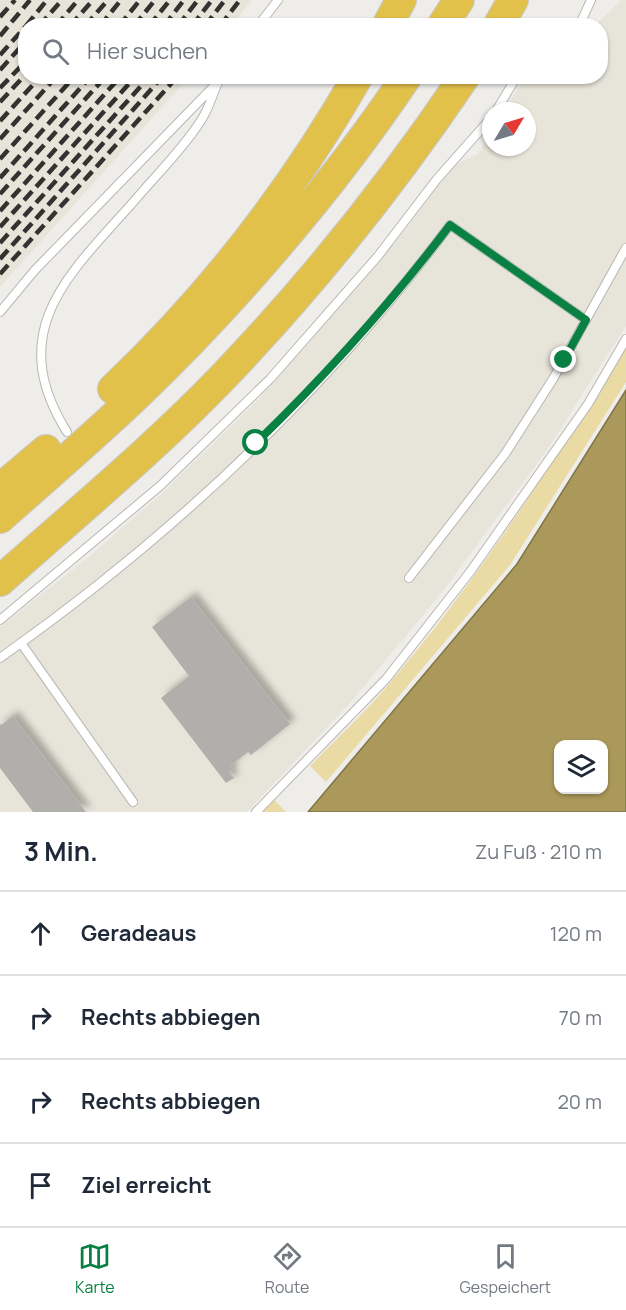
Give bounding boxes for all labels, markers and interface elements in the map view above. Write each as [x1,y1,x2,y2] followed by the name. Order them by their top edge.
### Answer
[18,18,608,84] search box
[39,35,72,68] icon: search
[87,36,208,66] text: Hier suchen
[482,102,536,156] north arrow
[550,346,576,372] route end
[242,429,268,455] route start
[554,740,608,794] map controls
[554,740,608,794] button: layers
[24,833,98,869] text: 3 Min.
[475,838,602,865] text: Zu Fuß · 210 m
[24,917,57,950] icon: ahead
[81,918,196,948] text: Geradeaus
[550,920,602,947] text: 120 m
[24,1001,57,1034] icon: right
[81,1002,260,1032] text: Rechts abbiegen
[559,1004,602,1031] text: 70 m
[24,1085,57,1118] icon: right
[81,1086,260,1116] text: Rechts abbiegen
[557,1088,602,1115] text: 20 m
[24,1169,57,1202] icon: arrive
[81,1170,212,1200] text: Ziel erreicht
[75,1240,115,1298] tab: Karte
[265,1240,309,1298] tab: Route
[459,1240,551,1298] tab: Gespeichert

